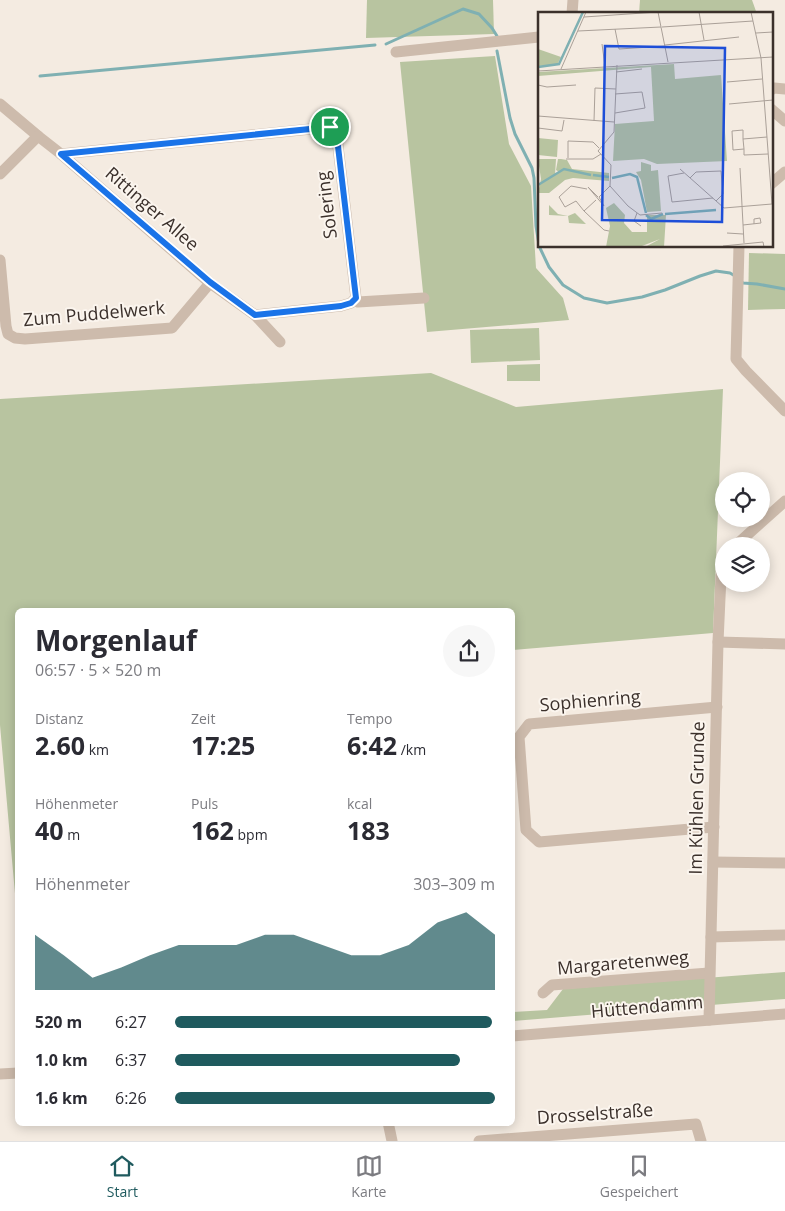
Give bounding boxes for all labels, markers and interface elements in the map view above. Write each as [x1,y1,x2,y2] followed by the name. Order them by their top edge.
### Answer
[538,12,772,248] inset map
[309,106,351,148] pin
[316,113,344,141] icon: arrive
[101,161,205,256] street label: Rittinger Allee
[310,170,342,240] street label: Solering
[22,295,166,331] street label: Zum Puddelwerk
[715,472,770,592] map controls
[715,472,770,527] button: locate
[715,537,770,592] button: layers
[35,621,197,659] text: Morgenlauf
[443,625,495,677] button: share
[35,659,161,681] text: 06:57 · 5 × 520 m
[538,684,642,716] street label: Sophienring
[35,709,83,728] text: Distanz
[191,709,215,728] text: Zeit
[347,709,393,728] text: Tempo
[683,721,709,875] street label: Im Kühlen Grunde
[35,728,85,762] text: 2.60
[191,728,255,762] text: 17:25
[347,728,397,762] text: 6:42
[85,740,109,759] text: km
[397,740,426,759] text: /km
[35,794,118,813] text: Höhenmeter
[191,794,218,813] text: Puls
[347,794,372,813] text: kcal
[35,813,64,847] text: 40
[191,813,234,847] text: 162
[347,813,390,847] text: 183
[64,825,80,844] text: m
[234,825,268,844] text: bpm
[35,873,130,895] text: Höhenmeter
[413,873,495,895] text: 303–309 m
[556,944,690,980] street label: Margaretenweg
[590,989,704,1023] street label: Hüttendamm
[35,1011,82,1033] text: 520 m
[115,1011,147,1033] text: 6:27
[35,1049,88,1071] text: 1.0 km
[115,1049,147,1071] text: 6:37
[35,1087,88,1109] text: 1.6 km
[115,1087,147,1109] text: 6:26
[536,1097,654,1129] street label: Drosselstraße
[107,1152,138,1201] tab: Start
[351,1152,386,1201] tab: Karte
[600,1152,678,1201] tab: Gespeichert

